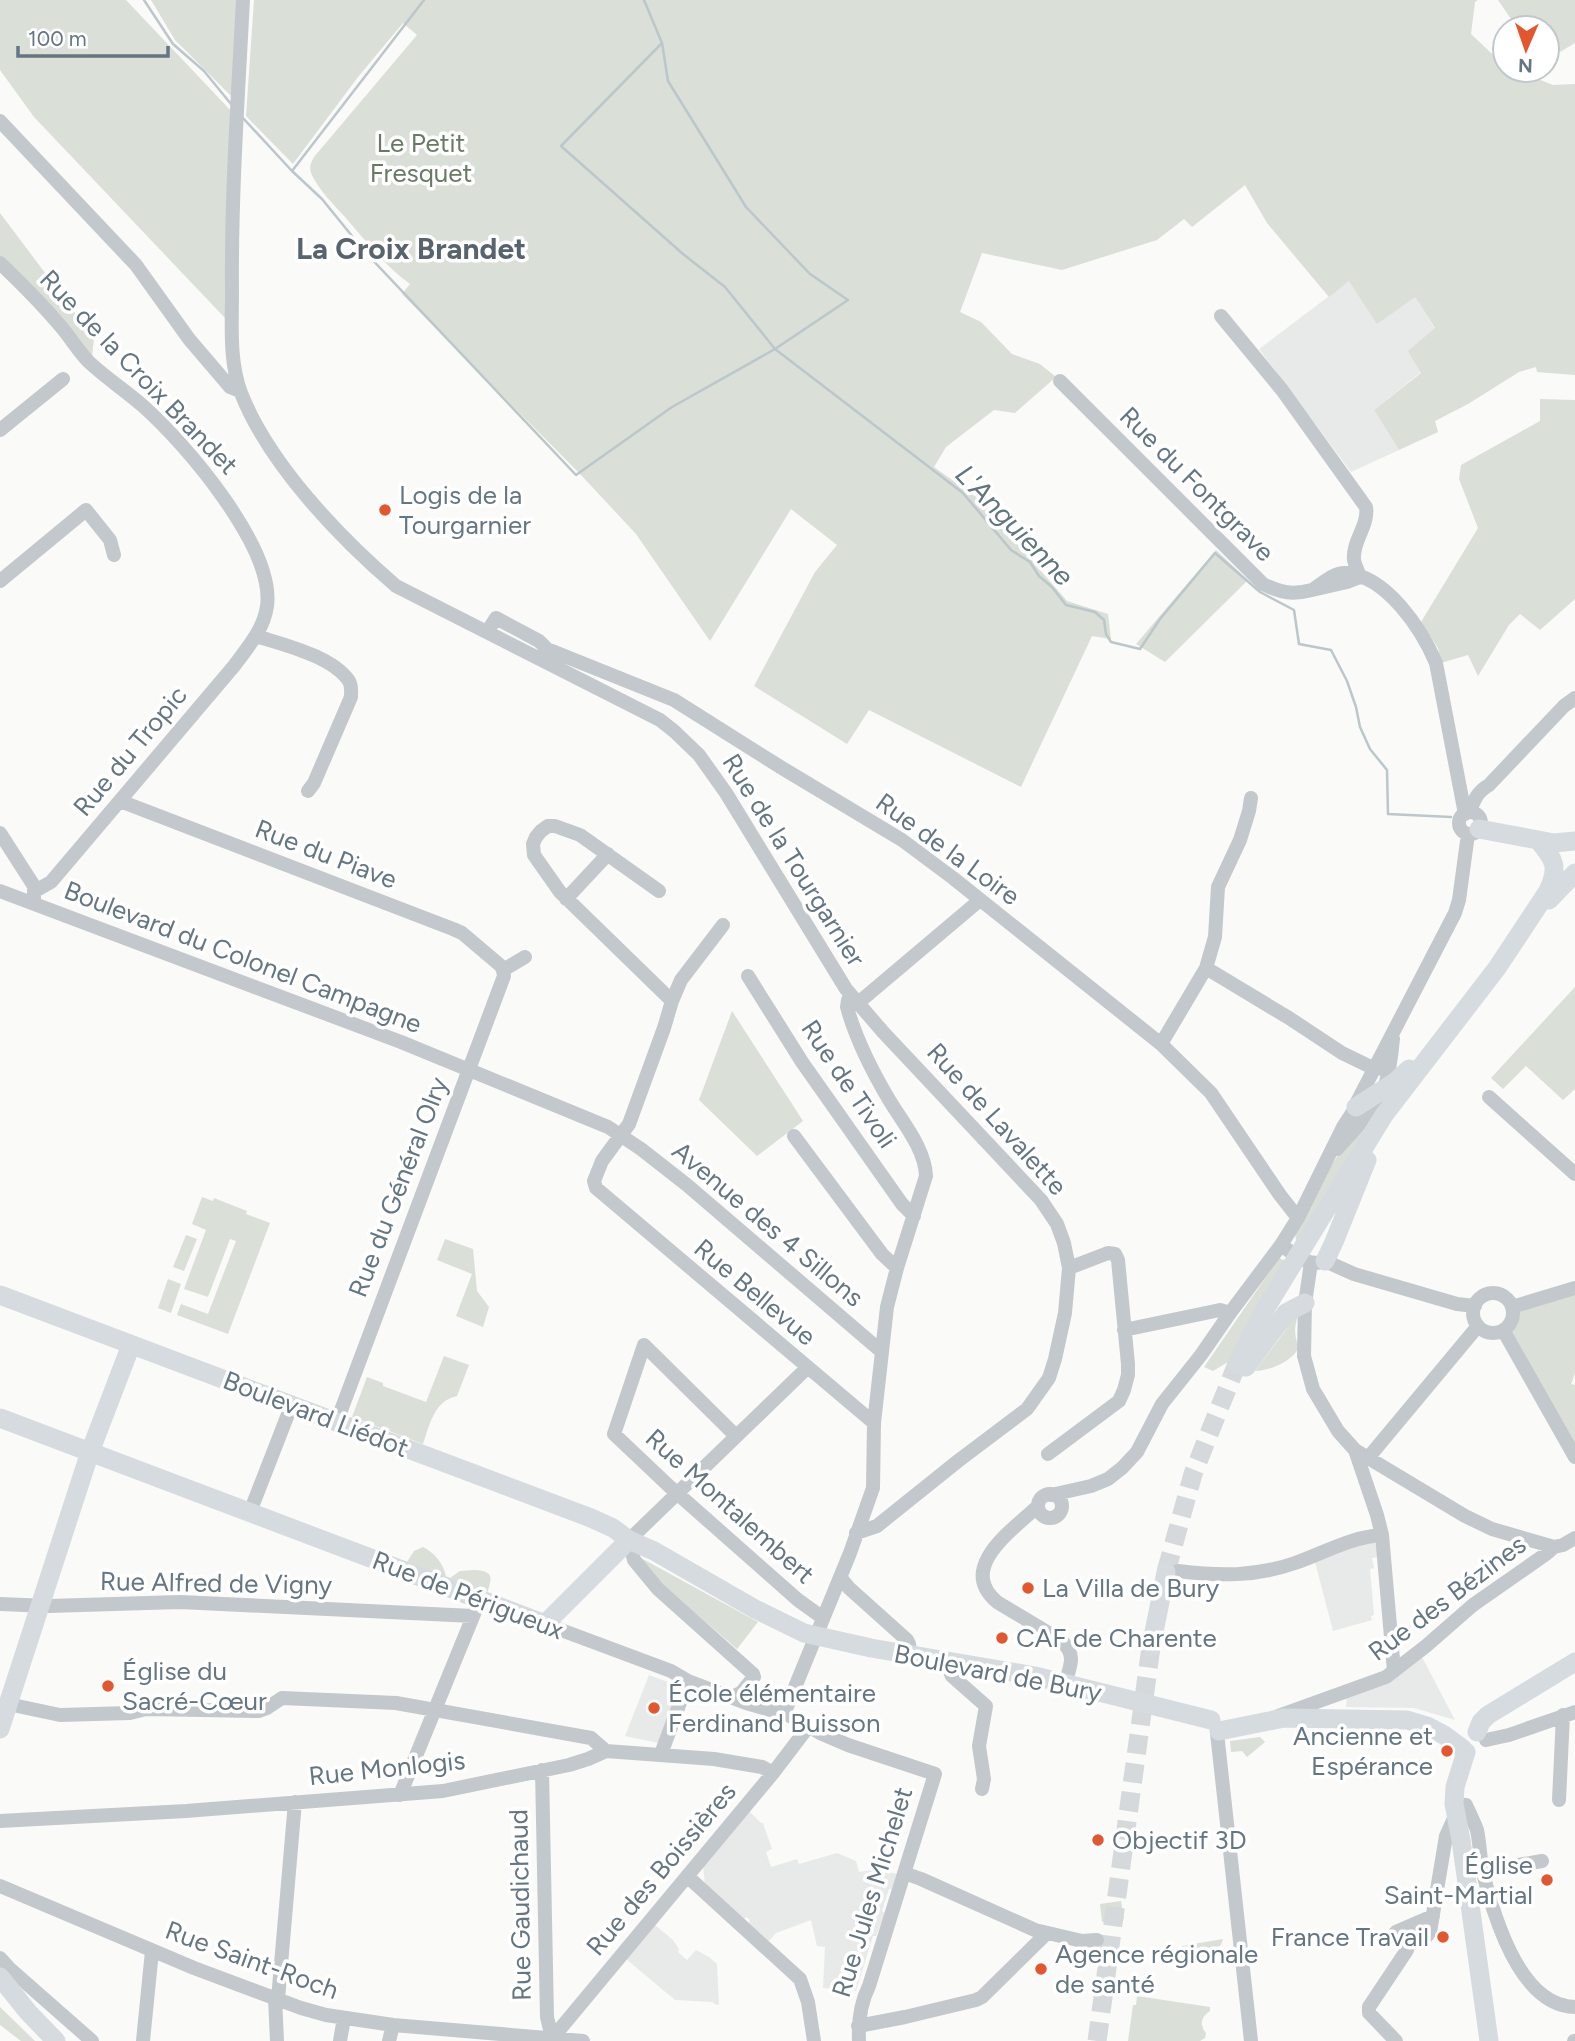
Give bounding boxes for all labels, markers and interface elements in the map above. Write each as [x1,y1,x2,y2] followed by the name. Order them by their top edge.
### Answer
[18,14,168,58] scale bar
[1491,14,1561,84] north arrow
[28,26,87,51] text: 100 m
[1518,54,1533,77] text: N
[370,127,472,189] park label: Le Petit Fresquet
[296,230,526,267] district label: La Croix Brandet
[33,263,245,481] street label: Rue de la Croix Brandet
[1113,400,1281,568] street label: Rue du Fontgrave
[949,457,1081,593] water label: L'Anguienne
[399,479,531,541] place label: Logis de la Tourgarnier
[377,502,393,518] marker: Logis de la Tourgarnier
[66,679,194,823] street label: Rue du Tropic
[716,748,872,972] street label: Rue de la Tourgarnier
[870,786,1026,912] street label: Rue de la Loire
[251,812,401,896] street label: Rue du Piave
[60,874,426,1040] street label: Boulevard du Colonel Campagne
[794,1014,904,1154] street label: Rue de Tivoli
[920,1036,1074,1202] street label: Rue de Lavalette
[341,1072,455,1301] street label: Rue du Général Olry
[666,1135,870,1313] street label: Avenue des 4 Sillons
[688,1232,822,1352] street label: Rue Bellevue
[219,1364,413,1464] street label: Boulevard Liédot
[639,1422,821,1590] street label: Rue Montalembert
[1362,1528,1532,1668] street label: Rue des Bézines
[368,1544,569,1646] street label: Rue de Périgueux
[100,1565,333,1601] street label: Rue Alfred de Vigny
[1042,1572,1219,1604] place label: La Villa de Bury
[1020,1580,1036,1596] marker: La Villa de Bury
[1016,1622,1217,1654] place label: CAF de Charente
[994,1630,1010,1646] marker: CAF de Charente
[892,1637,1105,1709] street label: Boulevard de Bury
[122,1655,267,1717] place label: Église du Sacré-Cœur
[668,1677,880,1739] place label: École élémentaire Ferdinand Buisson
[100,1678,116,1694] marker: Église du Sacré-Cœur
[646,1700,662,1716] marker: École élémentaire Ferdinand Buisson
[1293,1720,1433,1782] place label: Ancienne et Espérance
[1439,1743,1455,1759] marker: Ancienne et Espérance
[307,1744,467,1792] street label: Rue Monlogis
[579,1776,743,1962] street label: Rue des Boissières
[825,1783,919,2001] street label: Rue Jules Michelet
[502,1809,538,2001] street label: Rue Gaudichaud
[1112,1824,1247,1856] place label: Objectif 3D
[1090,1832,1106,1848] marker: Objectif 3D
[1384,1849,1533,1911] place label: Église Saint-Martial
[1539,1872,1555,1888] marker: Église Saint-Martial
[161,1914,343,2006] street label: Rue Saint-Roch
[1271,1921,1429,1953] place label: France Travail
[1435,1929,1451,1945] marker: France Travail
[1055,1938,1258,2000] place label: Agence régionale de santé
[1033,1961,1049,1977] marker: Agence régionale de santé

